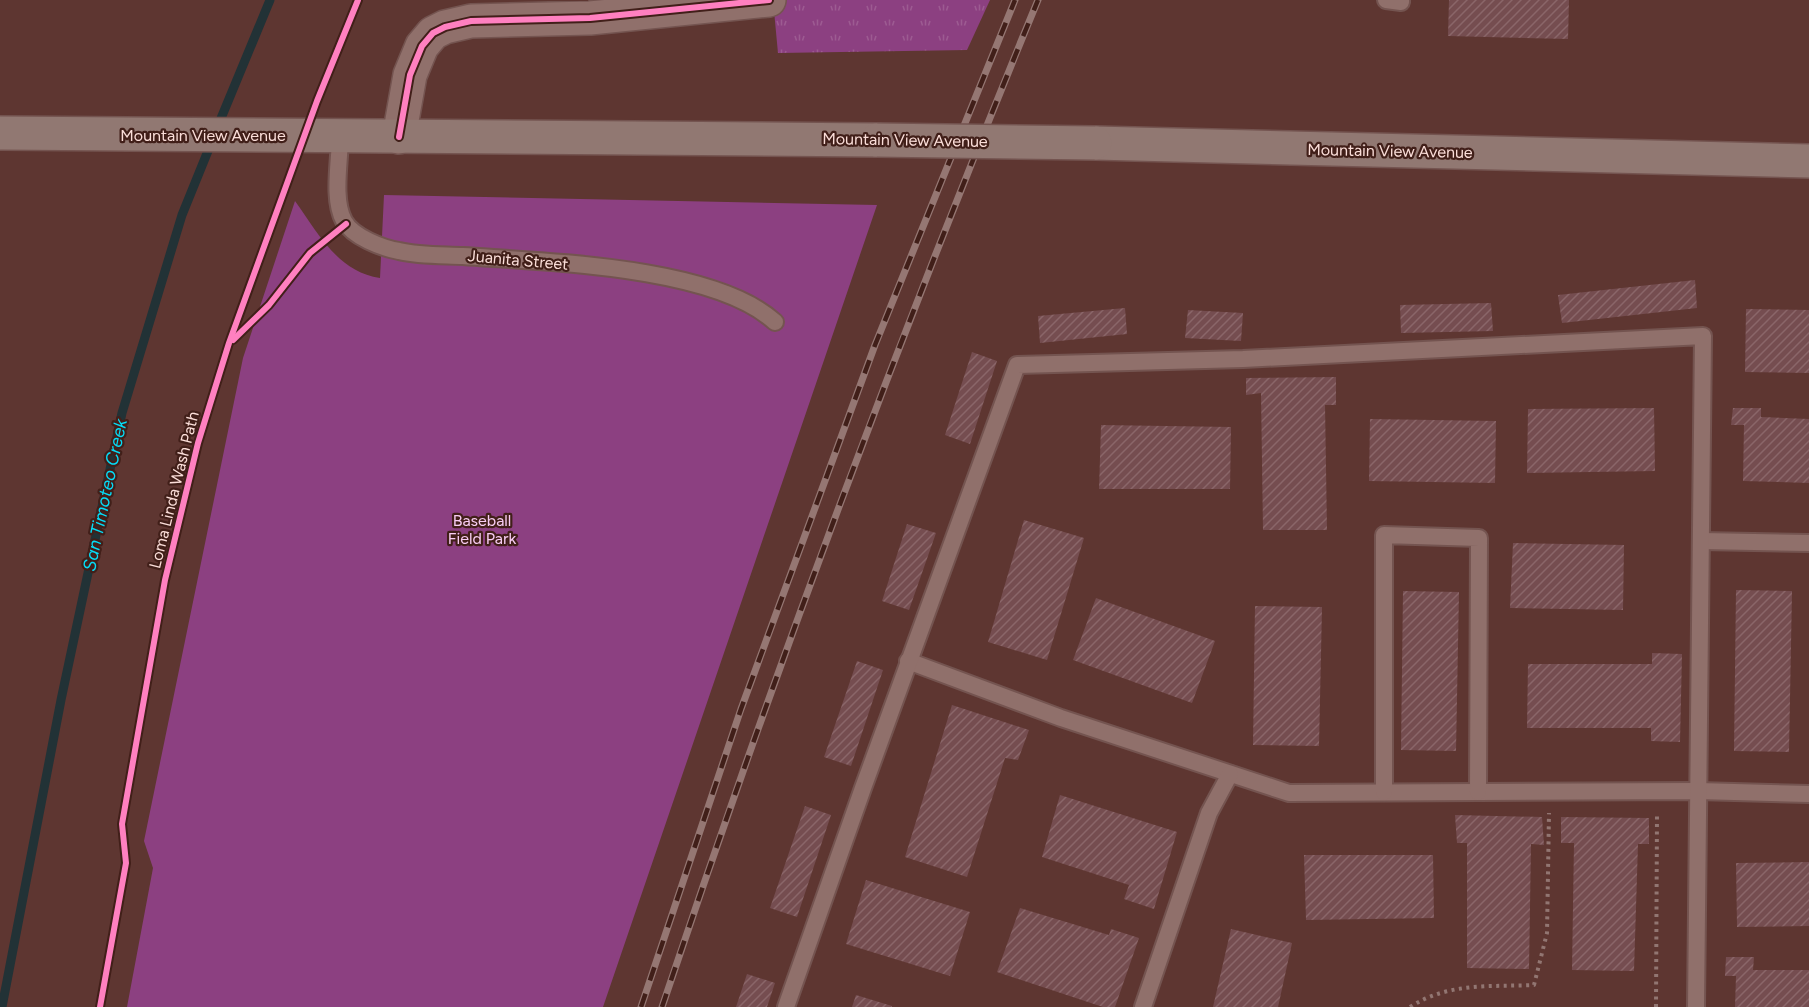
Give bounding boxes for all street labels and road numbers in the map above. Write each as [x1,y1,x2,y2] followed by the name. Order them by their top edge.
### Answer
[120,126,286,145] street label: Mountain View Avenue
[822,129,988,151] street label: Mountain View Avenue
[1307,140,1473,162] street label: Mountain View Avenue
[467,246,569,274] street label: Juanita Street
[145,409,203,571] street label: Loma Linda Wash Path

